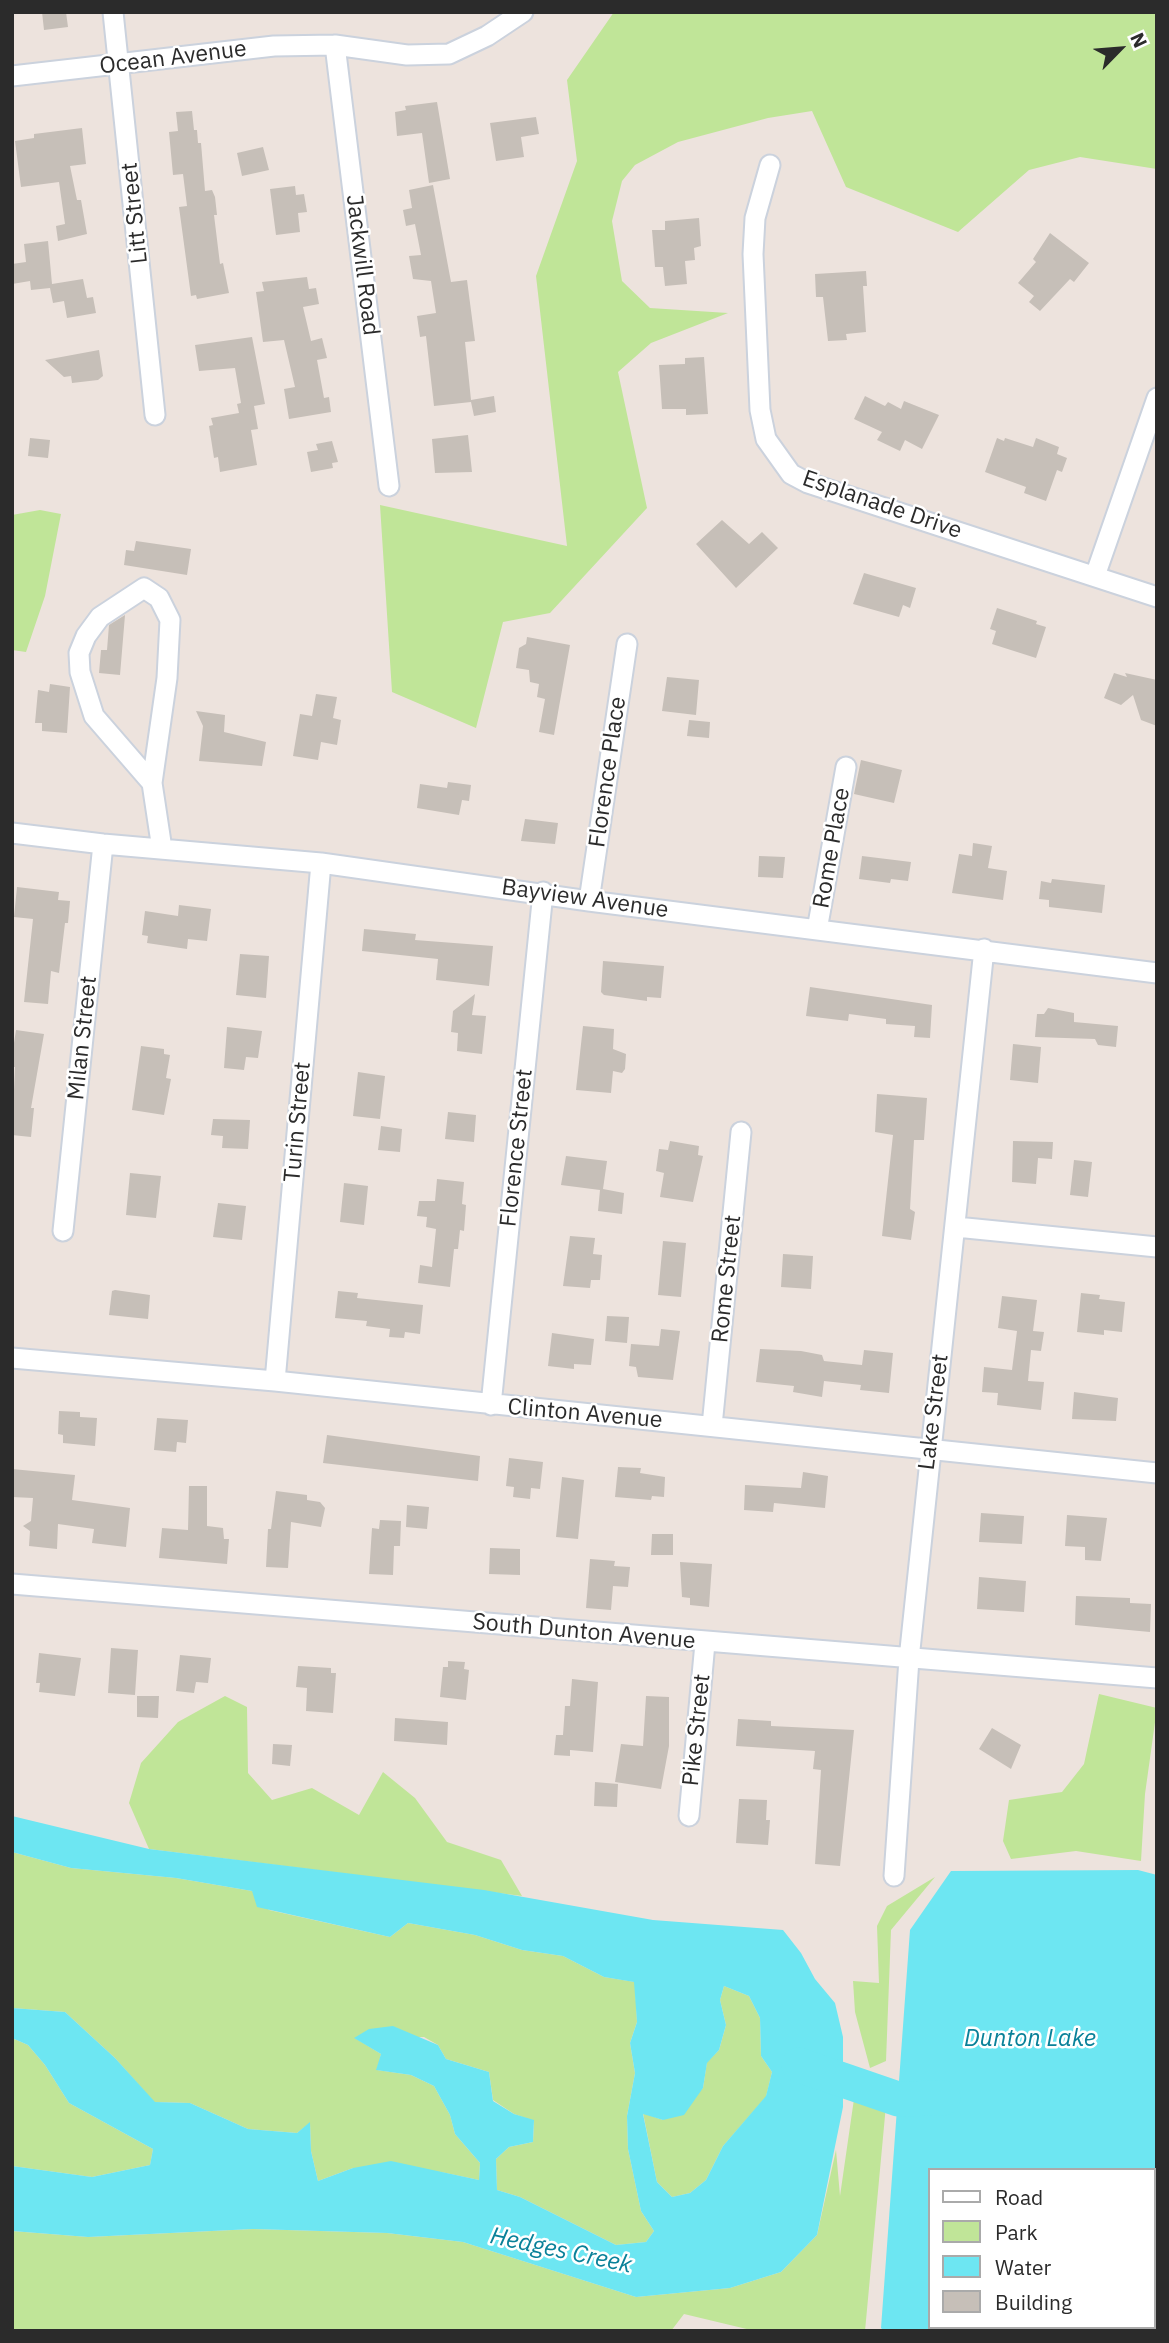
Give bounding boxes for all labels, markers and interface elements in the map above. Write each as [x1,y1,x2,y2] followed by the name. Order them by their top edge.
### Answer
[1085,14,1155,84] north arrow
[1125,29,1153,51] text: N
[98,35,248,81] street label: Ocean Avenue
[116,161,154,265] street label: Litt Street
[340,193,384,337] street label: Jackwill Road
[799,465,965,545] street label: Esplanade Drive
[584,695,632,849] street label: Florence Place
[808,786,856,910] street label: Rome Place
[500,874,670,924] street label: Bayview Avenue
[63,975,103,1101] street label: Milan Street
[279,1061,317,1183] street label: Turin Street
[495,1068,539,1228] street label: Florence Street
[707,1214,747,1344] street label: Rome Street
[913,1352,955,1472] street label: Lake Street
[506,1393,664,1435] street label: Clinton Avenue
[471,1609,697,1655] street label: South Dunton Avenue
[677,1673,717,1787] street label: Pike Street
[964,2025,1096,2053] water label: Dunton Lake
[928,2168,1155,2329] legend
[995,2183,1043,2211] text: Road
[995,2218,1038,2246] text: Park
[488,2222,634,2280] water label: Hedges Creek
[995,2253,1051,2281] text: Water
[995,2288,1072,2316] text: Building

